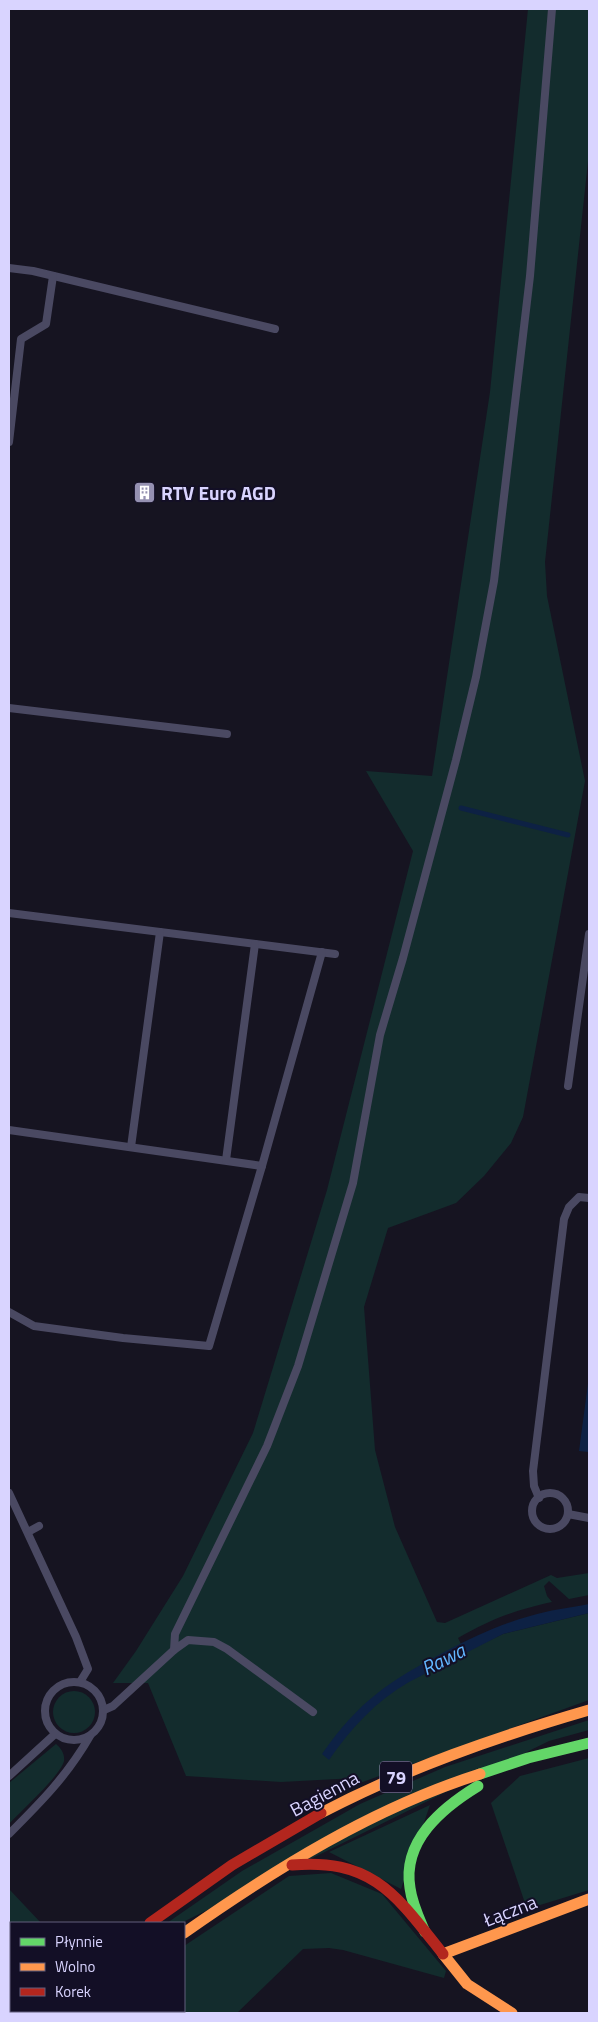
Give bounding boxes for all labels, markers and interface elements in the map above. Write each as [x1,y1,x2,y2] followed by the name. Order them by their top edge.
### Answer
[161,478,276,507] place label: RTV Euro AGD
[133,480,157,504] building icon: RTV Euro AGD
[416,1634,471,1683] water label: Rawa
[380,1761,412,1792] road number: 79
[284,1762,364,1823] street label: Bagienna
[478,1886,541,1934] street label: Łączna
[10,1922,185,2012] legend
[55,1930,103,1953] text: Płynnie
[55,1955,95,1978] text: Wolno
[55,1980,91,2003] text: Korek

